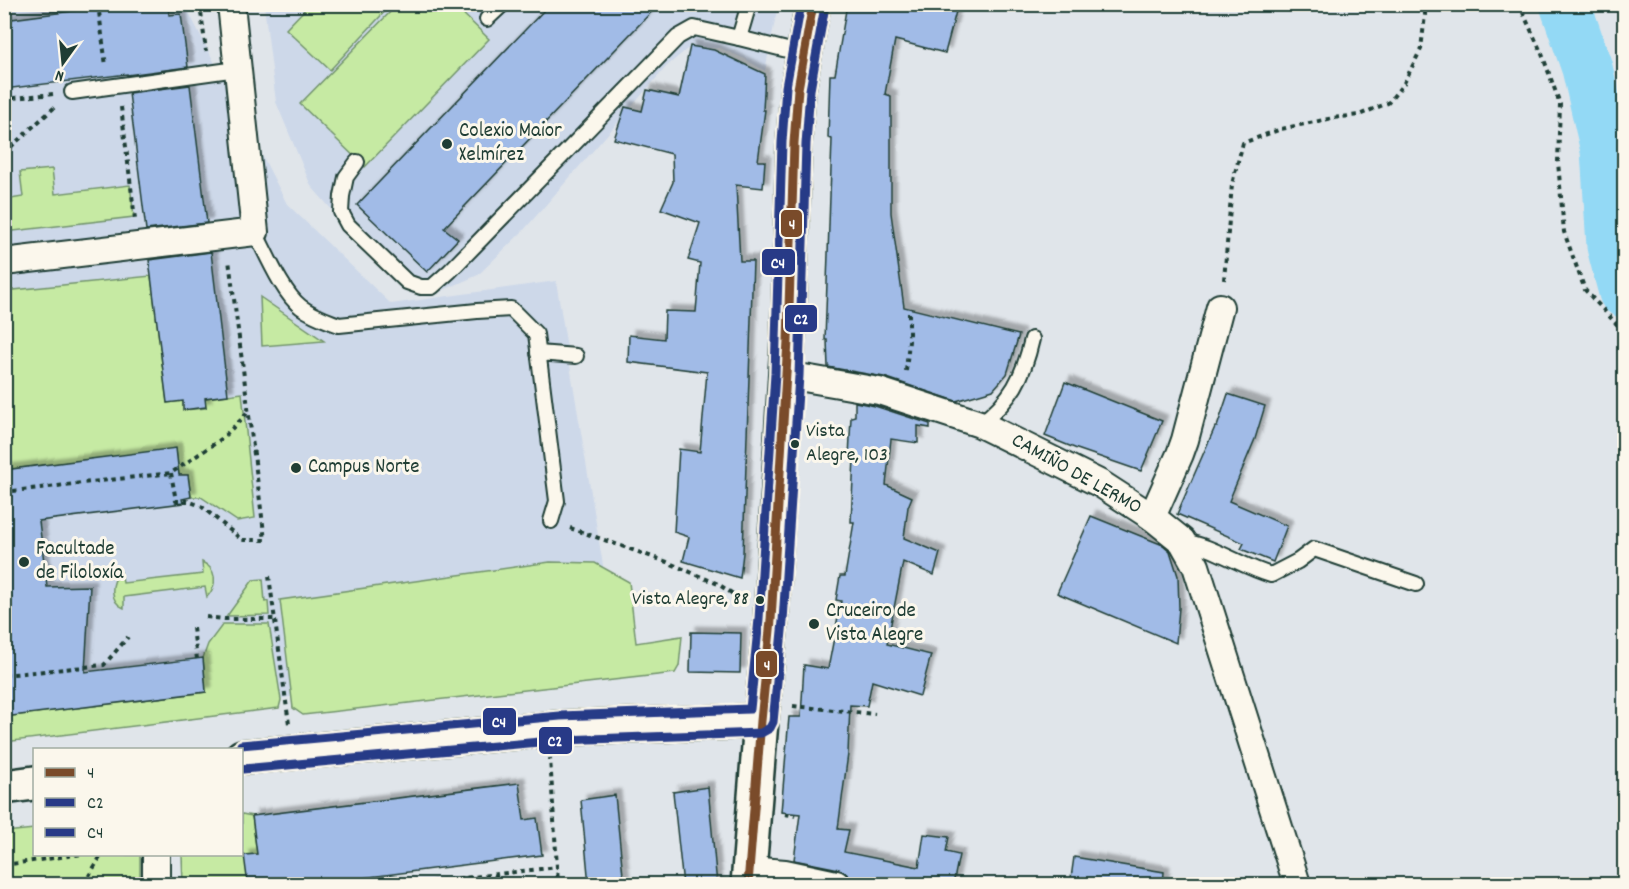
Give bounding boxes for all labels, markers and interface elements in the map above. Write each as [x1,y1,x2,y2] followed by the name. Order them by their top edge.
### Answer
[33,33,93,93] north arrow
[53,63,67,87] text: N
[459,117,562,171] place label: Colexio Maior Xelmírez
[440,137,454,151] marker: Colexio Maior Xelmírez
[780,209,803,238] line badge: 4
[789,214,795,237] text: 4
[761,248,796,276] line badge: C4
[771,253,785,276] text: C4
[784,304,818,333] line badge: C2
[794,309,808,332] text: C2
[806,418,888,470] place label: Vista Alegre, 103
[1005,427,1147,523] street label: CAMIÑO DE LERMO
[789,438,801,450] marker: Vista Alegre, 103
[308,453,420,483] place label: Campus Norte
[289,461,303,475] marker: Campus Norte
[36,535,124,589] place label: Facultade de Filoloxía
[17,555,31,569] marker: Facultade de Filoloxía
[632,586,749,614] place label: Vista Alegre, 88
[754,594,766,606] marker: Vista Alegre, 88
[826,597,923,651] place label: Cruceiro de Vista Alegre
[807,617,821,631] marker: Cruceiro de Vista Alegre
[755,650,778,678] line badge: 4
[764,655,770,678] text: 4
[482,707,517,736] line badge: C4
[492,712,506,735] text: C4
[538,726,573,755] line badge: C2
[548,731,562,754] text: C2
[33,748,243,856] legend
[87,762,94,787] text: 4
[87,792,104,817] text: C2
[87,822,103,847] text: C4

